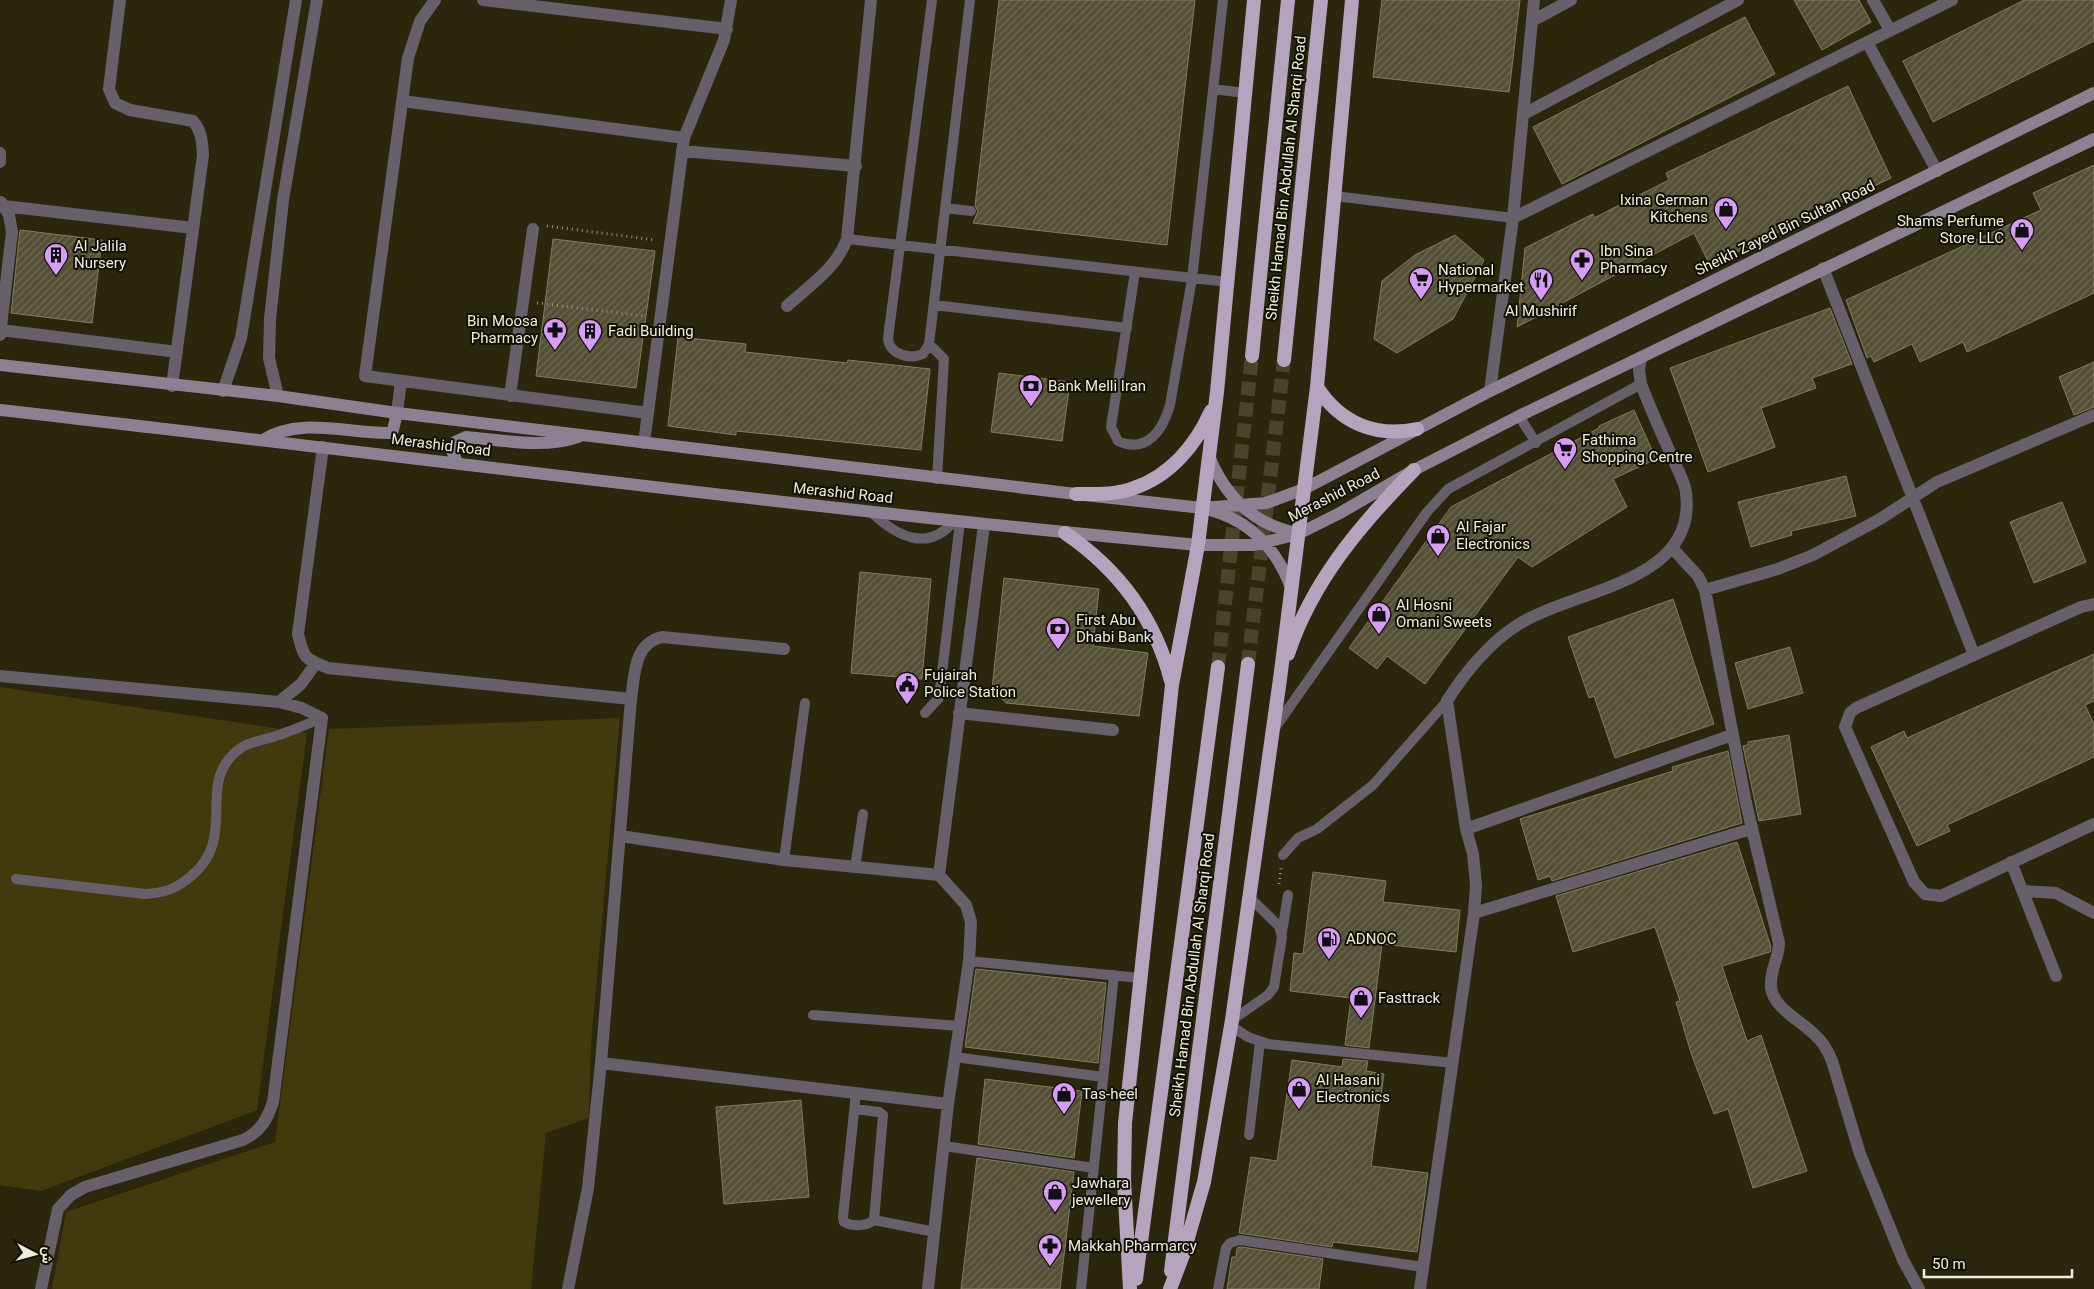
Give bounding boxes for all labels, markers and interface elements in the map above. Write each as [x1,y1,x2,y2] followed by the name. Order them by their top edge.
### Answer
[1262,35,1310,321] street label: Sheikh Hamad Bin Abdullah Al Sharqi Road
[1692,177,1878,279] street label: Sheikh Zayed Bin Sultan Road
[1620,191,1708,226] place label: Ixina German Kitchens
[1713,196,1739,230] shop icon: Ixina German Kitchens
[1897,212,2004,247] place label: Shams Perfume Store LLC
[2009,217,2035,251] shop icon: Shams Perfume Store LLC
[74,237,127,272] place label: Al Jalila Nursery
[43,242,69,276] building icon: Al Jalila Nursery
[1600,242,1667,277] place label: Ibn Sina Pharmacy
[1569,247,1595,281] pharmacy icon: Ibn Sina Pharmacy
[1438,261,1524,296] place label: National Hypermarket
[1408,266,1434,300] supermarket icon: National Hypermarket
[1528,267,1554,301] restaurant icon: Al Mushirif
[1505,302,1578,320] place label: Al Mushirif
[467,312,538,347] place label: Bin Moosa Pharmacy
[542,317,568,351] pharmacy icon: Bin Moosa Pharmacy
[577,318,603,352] building icon: Fadi Building
[608,322,694,340] place label: Fadi Building
[1018,373,1044,407] bank icon: Bank Melli Iran
[1048,377,1146,395] place label: Bank Melli Iran
[390,430,492,460] street label: Merashid Road
[1582,431,1692,466] place label: Fathima Shopping Centre
[1552,436,1578,470] supermarket icon: Fathima Shopping Centre
[1285,464,1383,526] street label: Merashid Road
[792,479,894,507] street label: Merashid Road
[1456,518,1530,553] place label: Al Fajar Electronics
[1425,523,1451,557] shop icon: Al Fajar Electronics
[1396,596,1492,631] place label: Al Hosni Omani Sweets
[1366,601,1392,635] shop icon: Al Hosni Omani Sweets
[1076,611,1152,646] place label: First Abu Dhabi Bank
[1045,616,1071,650] bank icon: First Abu Dhabi Bank
[924,666,1016,701] place label: Fujairah Police Station
[894,671,920,705] public building icon: Fujairah Police Station
[1166,832,1218,1118] street label: Sheikh Hamad Bin Abdullah Al Sharqi Road
[1316,926,1342,960] fuel station icon: ADNOC
[1346,930,1397,948] place label: ADNOC
[1348,985,1374,1019] shop icon: Fasttrack
[1378,989,1441,1007] place label: Fasttrack
[1316,1071,1390,1106] place label: Al Hasani Electronics
[1286,1076,1312,1110] shop icon: Al Hasani Electronics
[1051,1081,1077,1115] shop icon: Tas-heel
[1082,1085,1138,1103] place label: Tas-heel
[1071,1174,1130,1209] place label: Jawhara jewellery
[1042,1179,1068,1213] shop icon: Jawhara jewellery
[10,1229,60,1279] north arrow
[1037,1233,1063,1267] pharmacy icon: Makkah Pharmarcy
[1068,1237,1197,1255] place label: Makkah Pharmarcy
[38,1246,57,1265] text: ش
[1924,1246,2072,1278] scale bar
[1932,1255,1966,1273] text: 50 m

